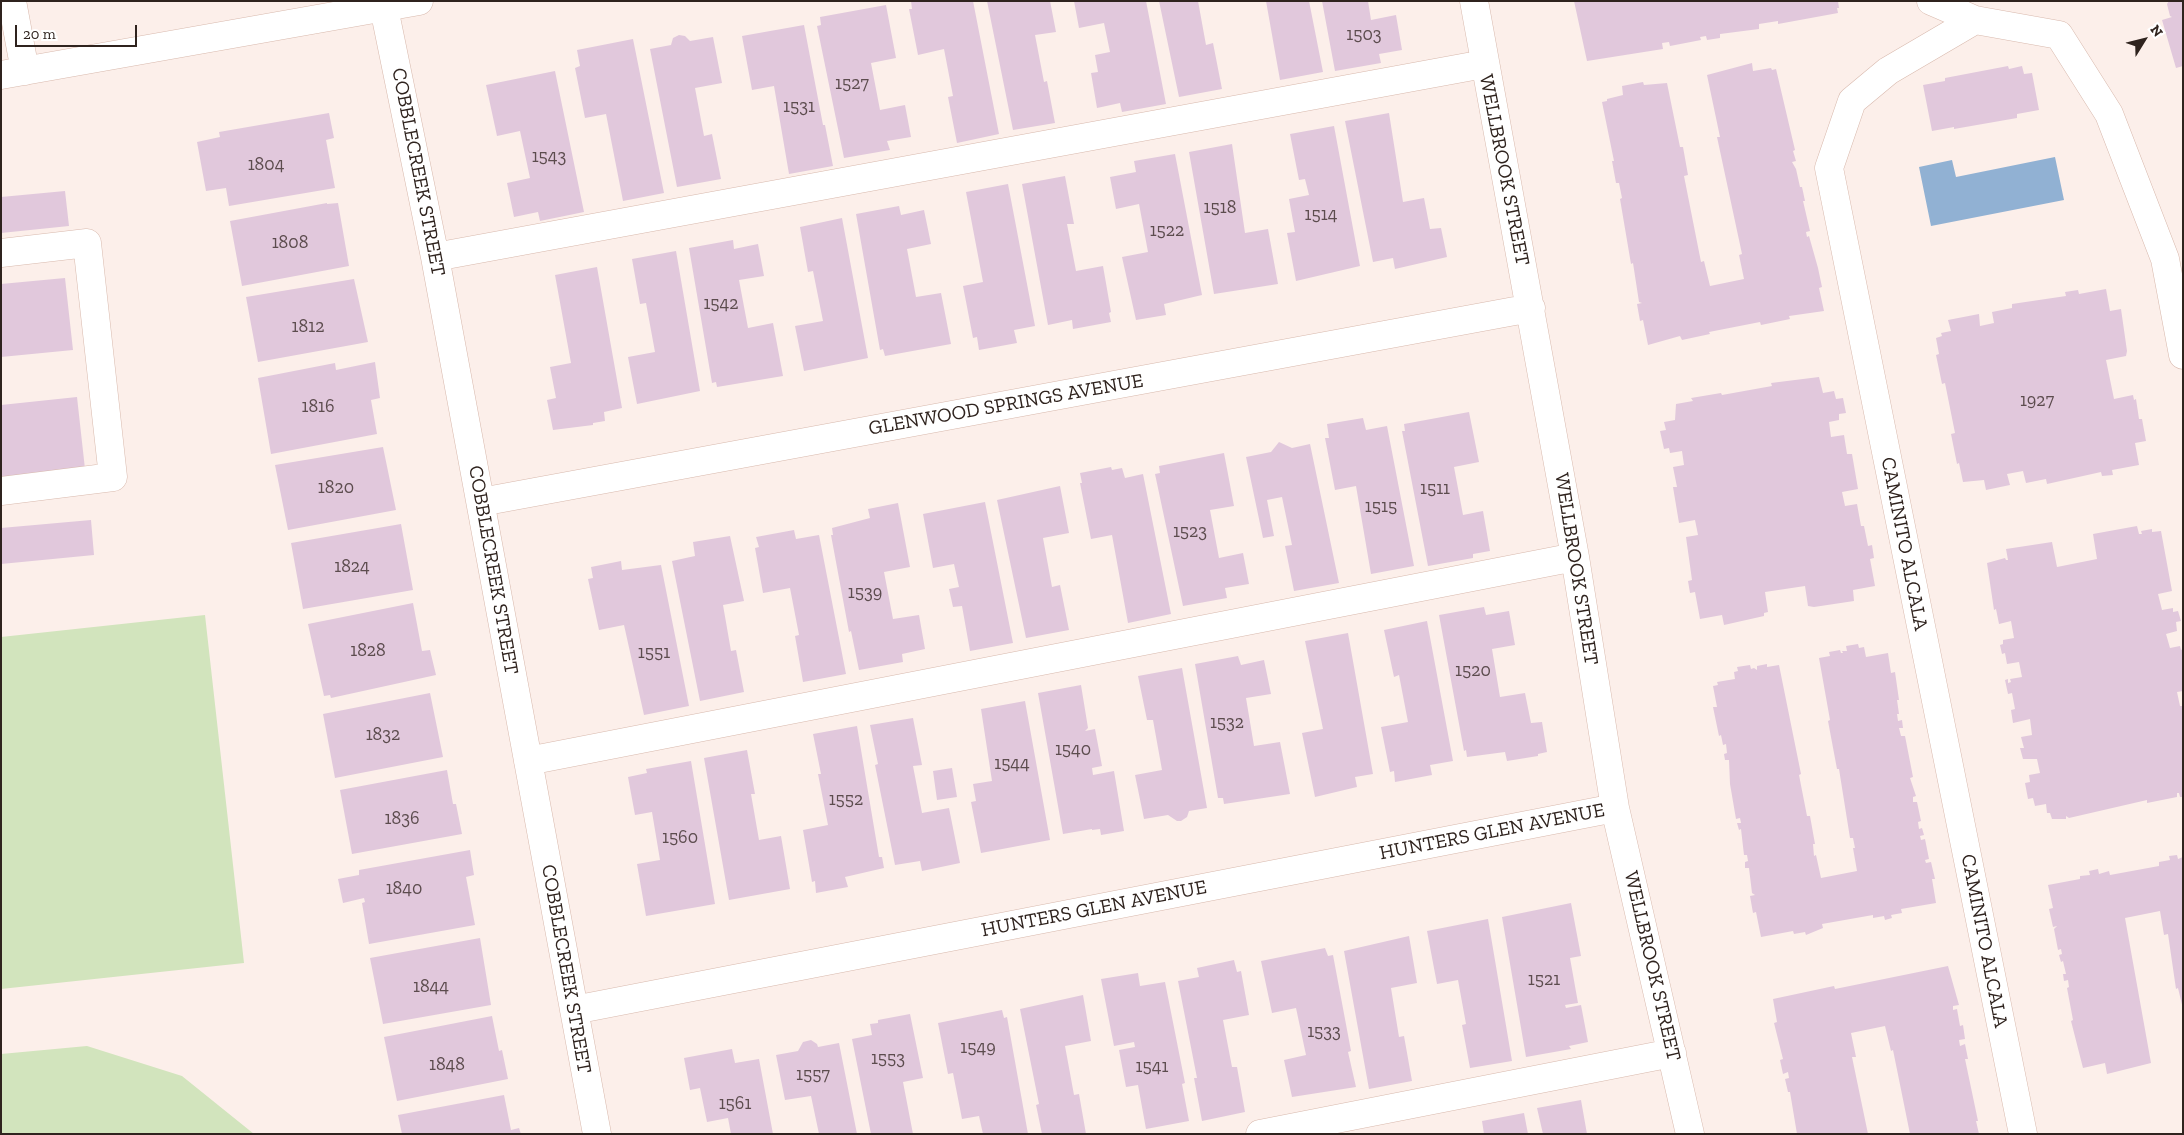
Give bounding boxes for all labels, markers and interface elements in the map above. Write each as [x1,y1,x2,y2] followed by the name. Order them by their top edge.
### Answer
[18,15,140,47] scale bar
[2119,15,2169,65] north arrow
[2147,22,2167,40] text: N
[1346,24,1382,46] house number: 1503
[23,25,56,43] text: 20 m
[386,66,450,278] street label: COBBLECREEK STREET
[1474,72,1534,268] street label: WELLBROOK STREET
[835,73,869,95] house number: 1527
[783,96,815,118] house number: 1531
[532,146,566,168] house number: 1543
[248,154,284,176] house number: 1804
[1204,197,1236,219] house number: 1518
[1305,204,1337,226] house number: 1514
[1150,220,1184,242] house number: 1522
[272,232,308,254] house number: 1808
[703,293,739,315] house number: 1542
[292,316,324,338] house number: 1812
[867,369,1145,441] street label: GLENWOOD SPRINGS AVENUE
[2020,390,2054,412] house number: 1927
[301,396,335,418] house number: 1816
[1875,455,1933,633] street label: CAMINITO ALCALA
[463,464,523,676] street label: COBBLECREEK STREET
[1549,471,1603,667] street label: WELLBROOK STREET
[318,477,354,499] house number: 1820
[1420,478,1450,500] house number: 1511
[1365,496,1397,518] house number: 1515
[1173,521,1207,543] house number: 1523
[334,556,370,578] house number: 1824
[848,582,882,604] house number: 1539
[350,640,386,662] house number: 1828
[638,642,670,664] house number: 1551
[1455,660,1491,682] house number: 1520
[1210,712,1244,734] house number: 1532
[366,724,400,746] house number: 1832
[1055,739,1091,761] house number: 1540
[994,753,1030,775] house number: 1544
[829,789,863,811] house number: 1552
[1377,798,1607,866] street label: HUNTERS GLEN AVENUE
[385,808,419,830] house number: 1836
[662,827,698,849] house number: 1560
[1955,852,2013,1030] street label: CAMINITO ALCALA
[536,863,596,1075] street label: COBBLECREEK STREET
[1618,869,1686,1063] street label: WELLBROOK STREET
[979,875,1209,943] street label: HUNTERS GLEN AVENUE
[386,878,422,900] house number: 1840
[1528,969,1560,991] house number: 1521
[413,976,449,998] house number: 1844
[1307,1021,1341,1043] house number: 1533
[960,1037,996,1059] house number: 1549
[871,1048,905,1070] house number: 1553
[429,1054,465,1076] house number: 1848
[1136,1056,1168,1078] house number: 1541
[796,1064,830,1086] house number: 1557
[719,1093,751,1115] house number: 1561

